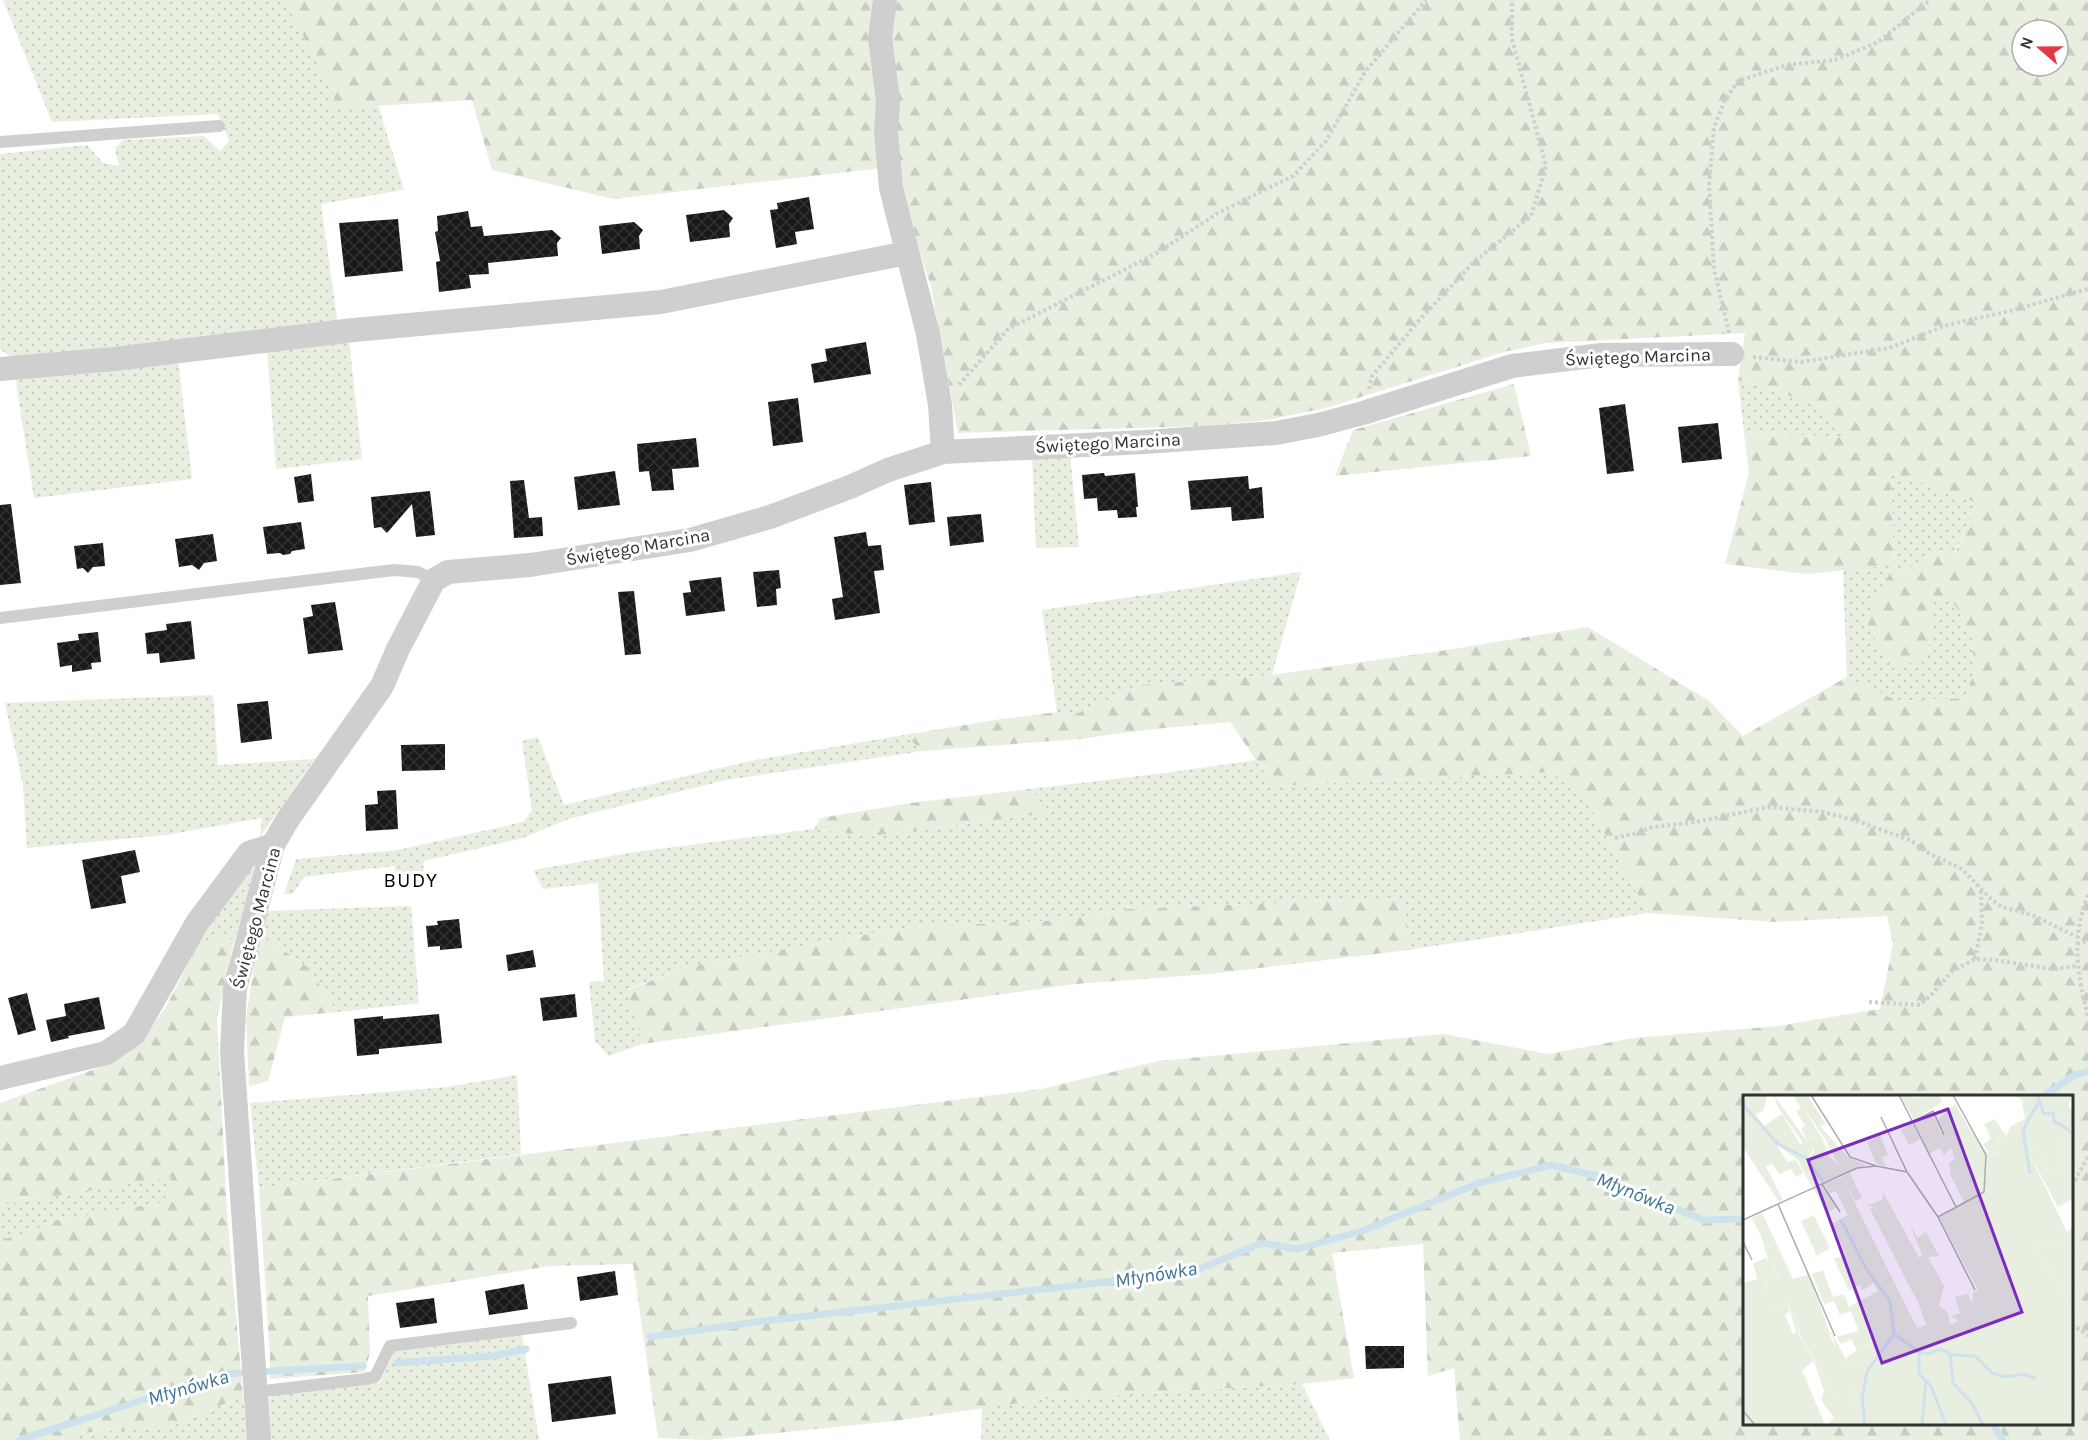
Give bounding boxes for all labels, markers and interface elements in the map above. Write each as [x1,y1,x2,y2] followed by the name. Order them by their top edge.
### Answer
[2010,18,2070,78] north arrow
[2015,34,2037,52] text: N
[1565,342,1711,371] street label: Świętego Marcina
[1035,427,1181,458] street label: Świętego Marcina
[564,523,712,571] street label: Świętego Marcina
[226,844,286,991] street label: Świętego Marcina
[383,869,439,892] district label: BUDY
[1743,1095,2073,1425] inset map
[1593,1167,1679,1220] water label: Młynówka
[1113,1257,1199,1292] water label: Młynówka
[145,1365,231,1410] water label: Młynówka

